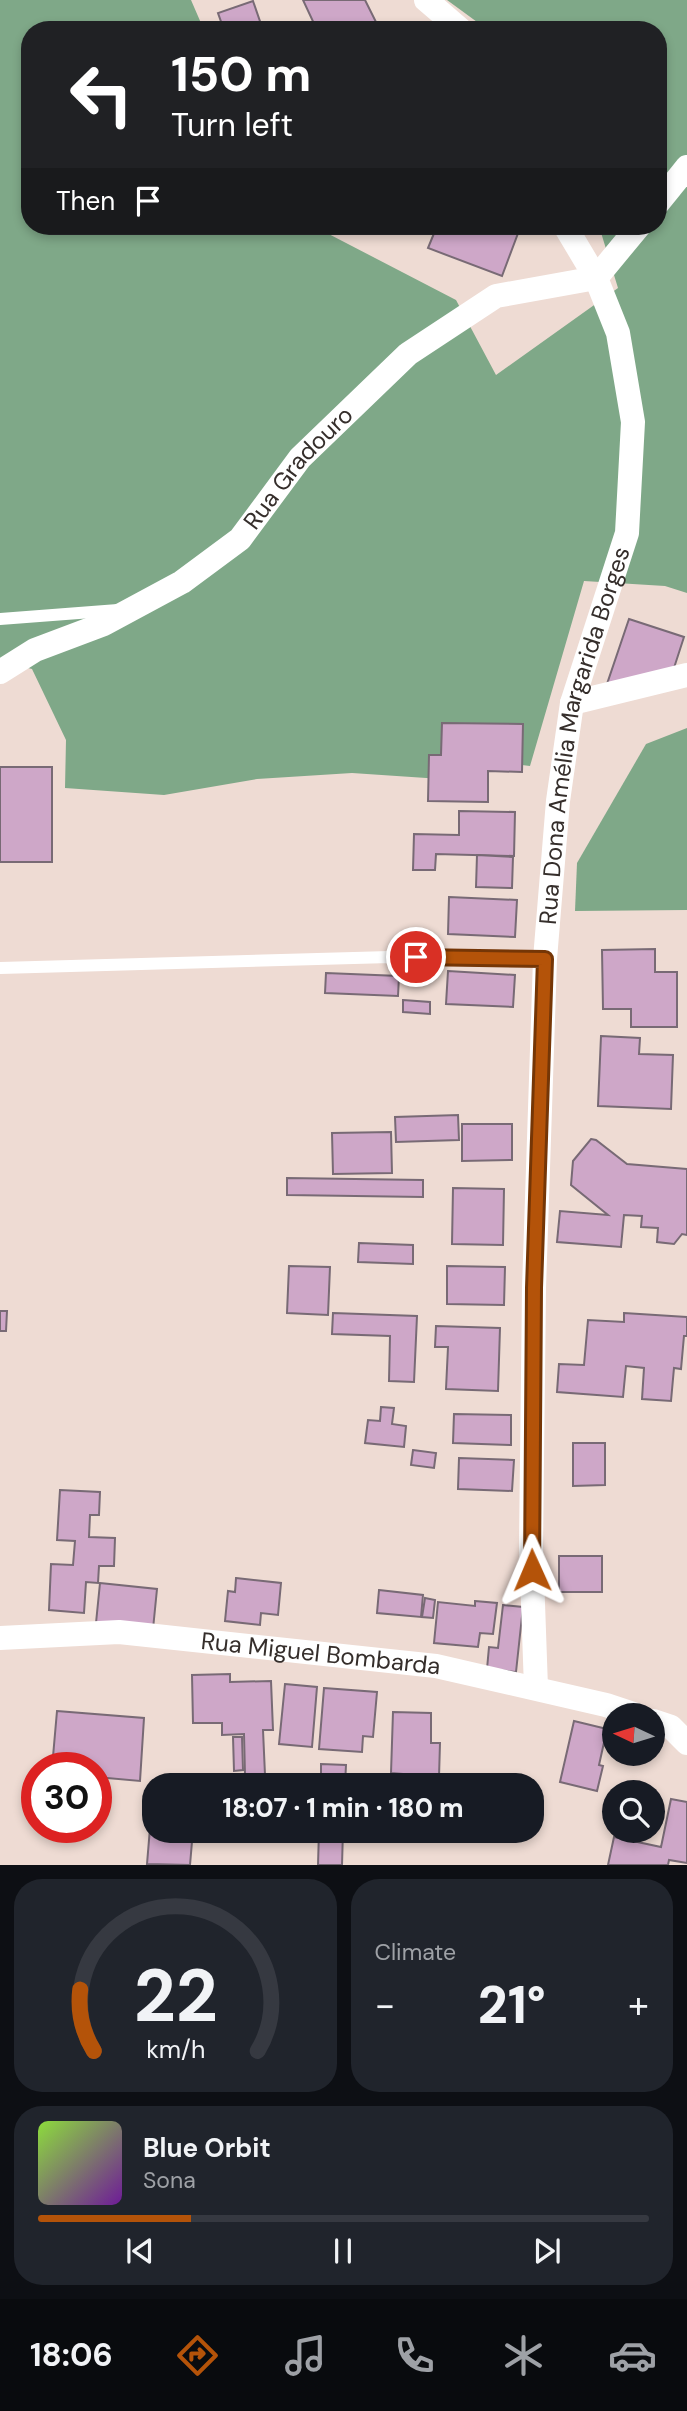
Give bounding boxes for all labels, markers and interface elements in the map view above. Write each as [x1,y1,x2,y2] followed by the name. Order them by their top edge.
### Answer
[171,42,311,106] text: 150 m
[56,49,147,140] icon: left
[171,104,293,146] text: Turn left
[129,182,167,220] icon: arrive
[56,184,115,218] text: Then
[236,399,359,536] street label: Rua Gradouro
[532,543,637,926] street label: Rua Dona Amélia Margarida Borges
[386,927,446,987] pin
[397,938,435,976] icon: arrive
[495,1533,569,1607] position arrow
[199,1625,442,1681] street label: Rua Miguel Bombarda
[602,1703,665,1766] north arrow
[602,1703,665,1843] map controls
[21,1752,112,1843] speed limit sign: 30
[602,1780,665,1843] button: search
[222,1791,464,1825] text: 18:07 · 1 min · 180 m
[375,1937,456,1967] text: Climate
[133,1950,217,2045] text: 22
[478,1971,546,2039] text: 21°
[375,1980,395,2030] text: −
[628,1980,649,2030] text: +
[146,2033,205,2066] text: km/h
[143,2131,271,2165] text: Blue Orbit
[143,2165,196,2195] text: Sona
[121,2232,159,2270] icon: previous
[324,2232,362,2270] icon: pause
[528,2232,566,2270] icon: next
[173,2331,222,2380] icon: directions
[281,2331,330,2380] icon: music
[390,2331,439,2380] icon: phone
[499,2331,548,2380] icon: climate
[608,2331,657,2380] icon: car
[30,2334,113,2376] text: 18:06

